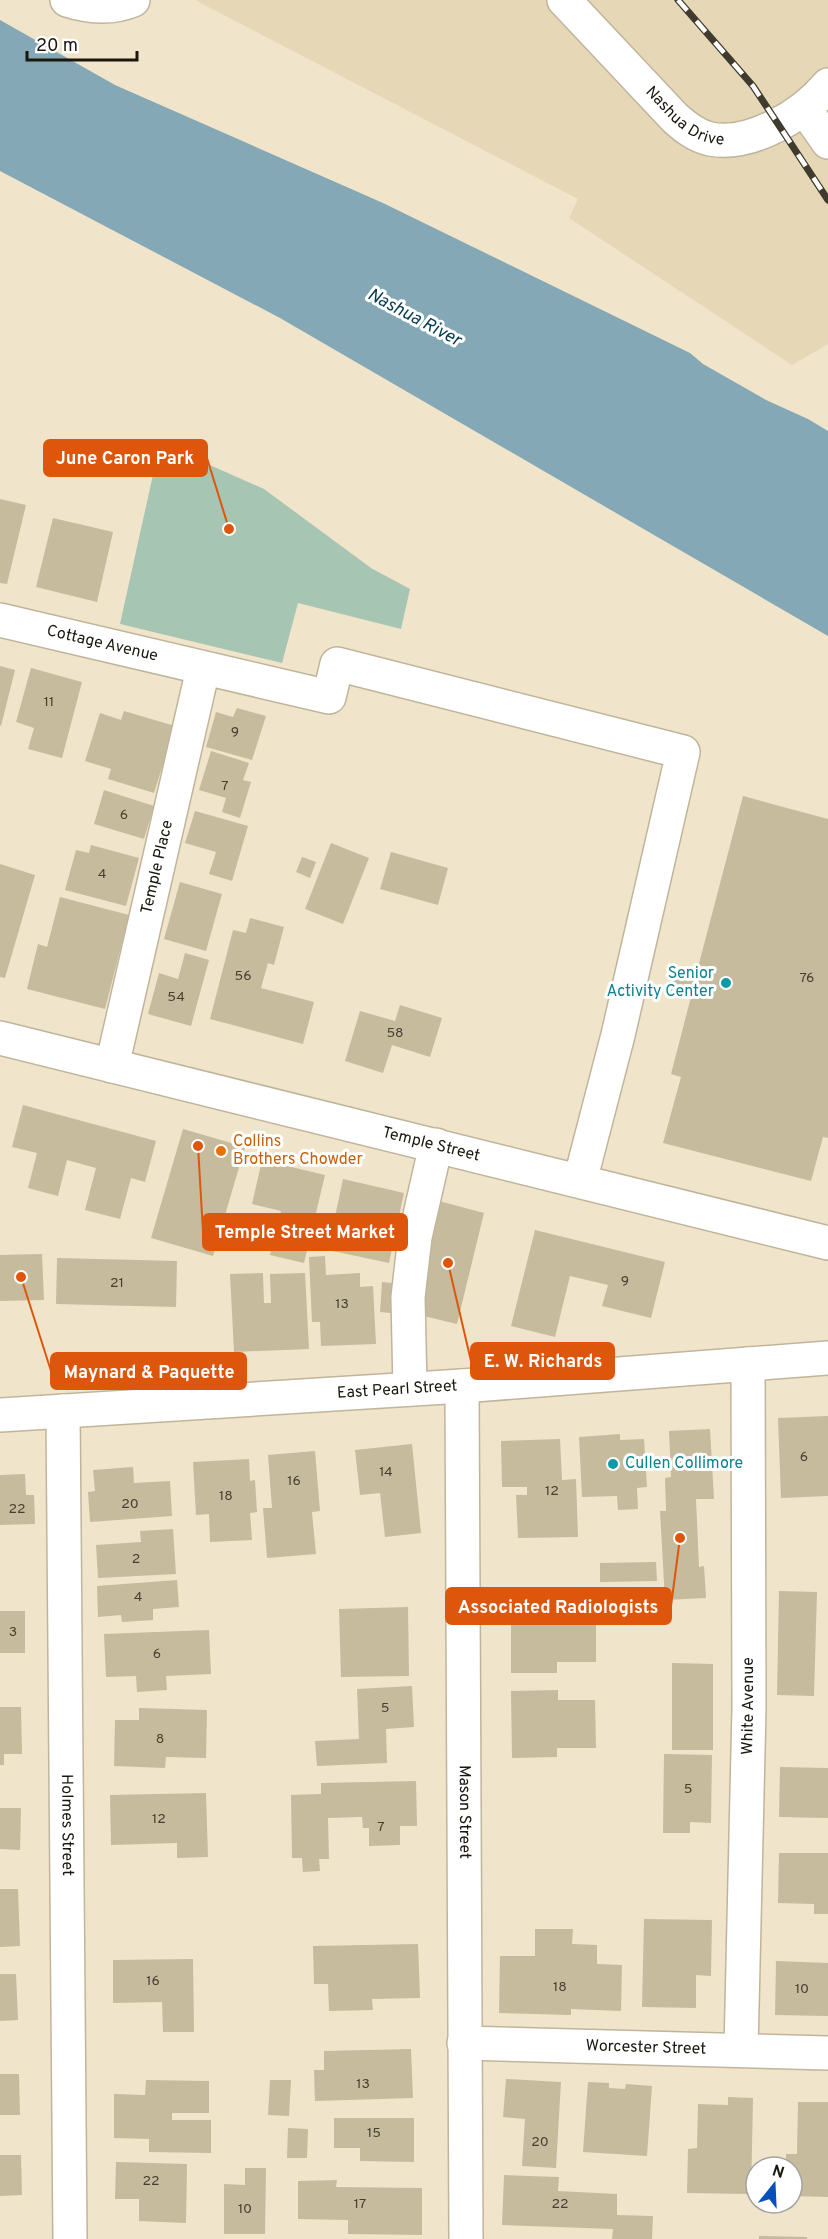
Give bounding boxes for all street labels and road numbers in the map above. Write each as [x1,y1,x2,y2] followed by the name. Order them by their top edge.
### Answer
[641,82,725,150] street label: Nashua Drive
[45,621,160,667] street label: Cottage Avenue
[137,818,178,916] street label: Temple Place
[380,1123,482,1166] street label: Temple Street
[336,1376,458,1404] street label: East Pearl Street
[738,1657,759,1755] street label: White Avenue
[454,1765,474,1859] street label: Mason Street
[56,1774,77,1876] street label: Holmes Street
[585,2036,706,2060] street label: Worcester Street

